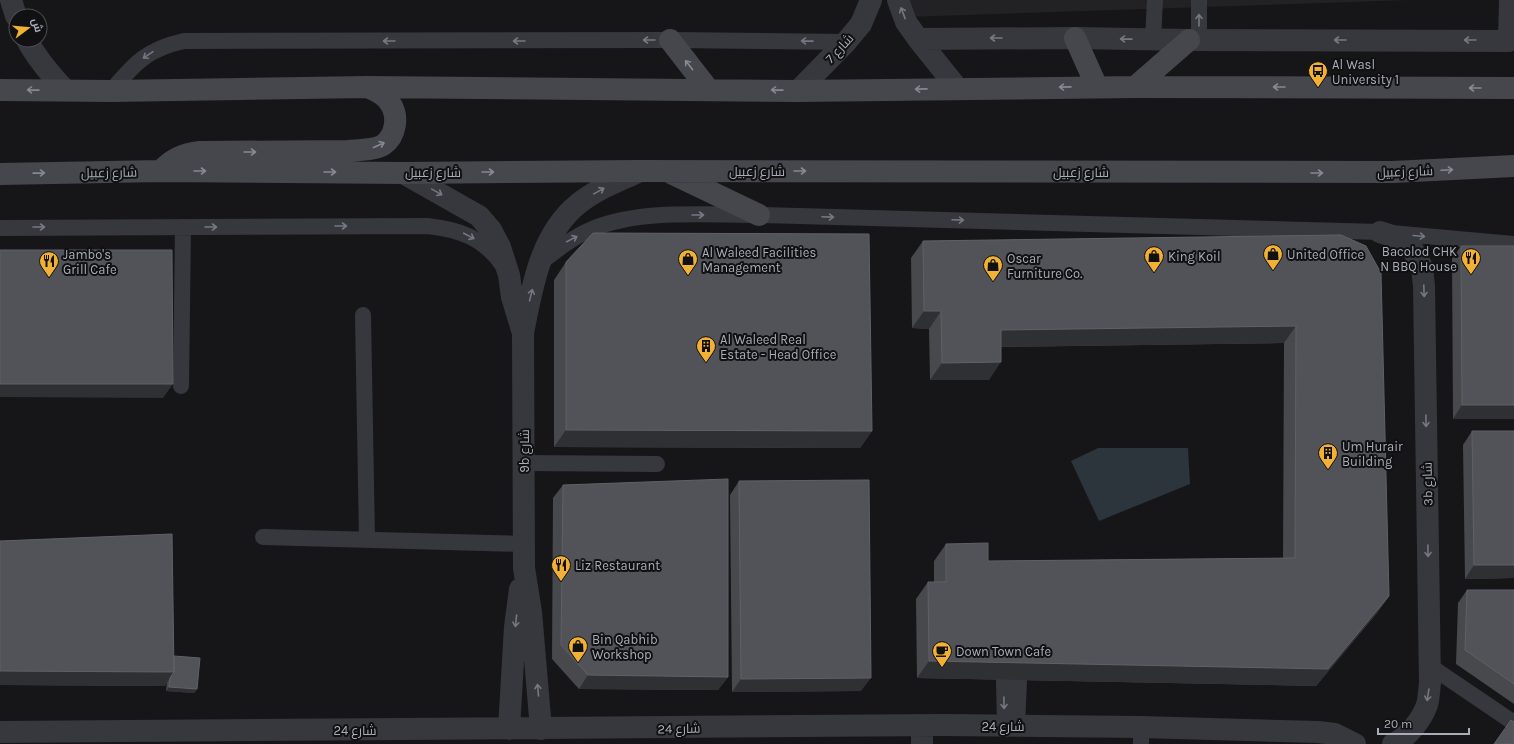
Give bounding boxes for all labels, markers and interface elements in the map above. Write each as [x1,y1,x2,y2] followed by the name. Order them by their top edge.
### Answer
[898,7,906,19] one-way arrow
[8,8,48,48] north arrow
[1195,14,1203,27] one-way arrow
[29,17,45,34] text: ش
[822,31,857,67] street label: شارع 7
[990,34,1003,42] one-way arrow
[1120,35,1133,43] one-way arrow
[643,36,656,44] one-way arrow
[1334,36,1347,44] one-way arrow
[1464,36,1477,44] one-way arrow
[383,37,396,45] one-way arrow
[513,37,526,45] one-way arrow
[801,37,814,45] one-way arrow
[143,51,154,59] one-way arrow
[1332,57,1399,87] place label: Al Wasl University 1
[685,59,693,70] one-way arrow
[1307,60,1329,88] bus stop icon: Al Wasl University 1
[1273,83,1286,91] one-way arrow
[1059,84,1072,91] one-way arrow
[1469,84,1482,92] one-way arrow
[915,85,928,93] one-way arrow
[27,86,40,94] one-way arrow
[771,87,784,94] one-way arrow
[372,141,384,149] one-way arrow
[243,148,256,156] one-way arrow
[1377,163,1433,181] street label: شارع زعبيل
[729,164,785,180] street label: شارع زعبيل
[81,165,137,181] street label: شارع زعبيل
[405,165,461,181] street label: شارع زعبيل
[1053,165,1109,181] street label: شارع زعبيل
[1440,166,1453,173] one-way arrow
[793,167,806,175] one-way arrow
[193,168,206,175] one-way arrow
[323,168,336,176] one-way arrow
[481,168,494,176] one-way arrow
[32,169,45,177] one-way arrow
[1310,169,1323,177] one-way arrow
[593,186,605,194] one-way arrow
[431,188,443,196] one-way arrow
[691,211,704,219] one-way arrow
[821,213,834,221] one-way arrow
[951,217,964,224] one-way arrow
[334,222,347,230] one-way arrow
[204,223,217,231] one-way arrow
[32,224,45,231] one-way arrow
[1412,232,1425,239] one-way arrow
[463,233,475,241] one-way arrow
[566,235,578,243] one-way arrow
[1262,243,1284,271] shop icon: United Office
[1380,244,1457,274] place label: Bacolod CHK N BBQ House
[702,245,817,275] place label: Al Waleed Facilities Management
[1143,245,1165,273] shop icon: King Koil
[63,247,117,277] place label: Jambo's Grill Cafe
[1287,247,1364,262] place label: United Office
[1460,247,1482,275] restaurant icon: Bacolod CHK N BBQ House
[677,248,699,276] shop icon: Al Waleed Facilities Management
[1168,249,1221,264] place label: King Koil
[38,250,60,278] restaurant icon: Jambo's Grill Cafe
[1007,251,1082,281] place label: Oscar Furniture Co.
[982,254,1004,282] shop icon: Oscar Furniture Co.
[1420,284,1428,297] one-way arrow
[528,289,535,302] one-way arrow
[720,332,837,362] place label: Al Waleed Real Estate - Head Office
[695,335,717,363] building icon: Al Waleed Real Estate - Head Office
[1422,414,1430,427] one-way arrow
[517,429,533,473] street label: 9b شارع
[1342,439,1403,469] place label: Um Hurair Building
[1317,442,1339,470] building icon: Um Hurair Building
[1420,462,1436,506] street label: 3b شارع
[1424,544,1432,557] one-way arrow
[550,554,572,582] restaurant icon: Liz Restaurant
[575,558,660,573] place label: Liz Restaurant
[512,614,519,627] one-way arrow
[592,632,658,662] place label: Bin Qabhib Workshop
[567,635,589,663] shop icon: Bin Qabhib Workshop
[931,640,953,668] cafe icon: Down Town Cafe
[956,644,1052,659] place label: Down Town Cafe
[534,684,541,697] one-way arrow
[1424,688,1432,701] one-way arrow
[1000,696,1008,709] one-way arrow
[1378,710,1469,736] scale bar
[1384,717,1412,731] text: 20 m
[981,719,1025,735] street label: شارع 24
[657,721,701,737] street label: شارع 24
[333,723,377,739] street label: شارع 24

